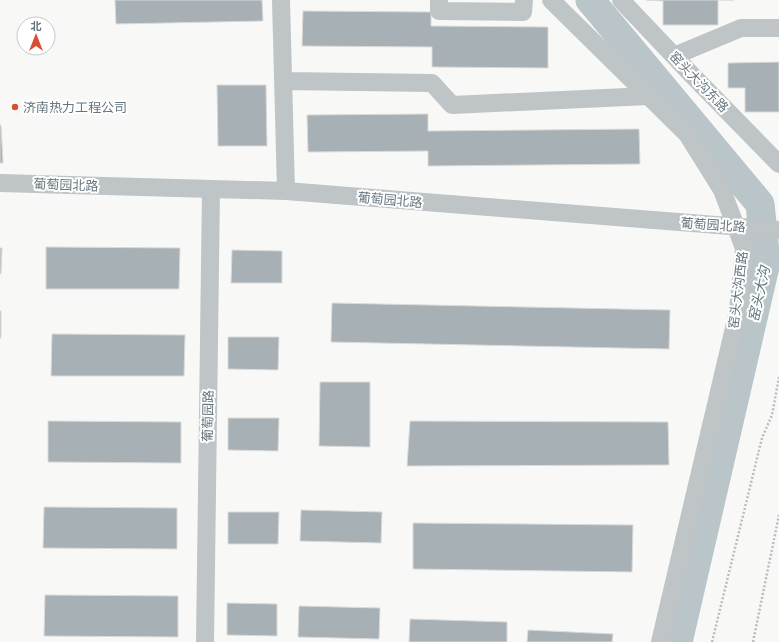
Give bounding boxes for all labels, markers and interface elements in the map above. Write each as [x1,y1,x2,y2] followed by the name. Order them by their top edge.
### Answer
[16,16,56,56] north arrow
[31,20,42,33] text: 北
[667,49,731,115] street label: 窑头大沟东路
[23,100,127,115] place label: 济南热力工程公司
[10,102,20,112] marker: 济南热力工程公司
[33,176,99,194] street label: 葡萄园北路
[357,190,423,210] street label: 葡萄园北路
[680,215,746,235] street label: 葡萄园北路
[726,250,750,330] street label: 窑头大沟西路
[745,263,773,323] water label: 窑头大沟
[200,390,216,442] street label: 葡萄园路

